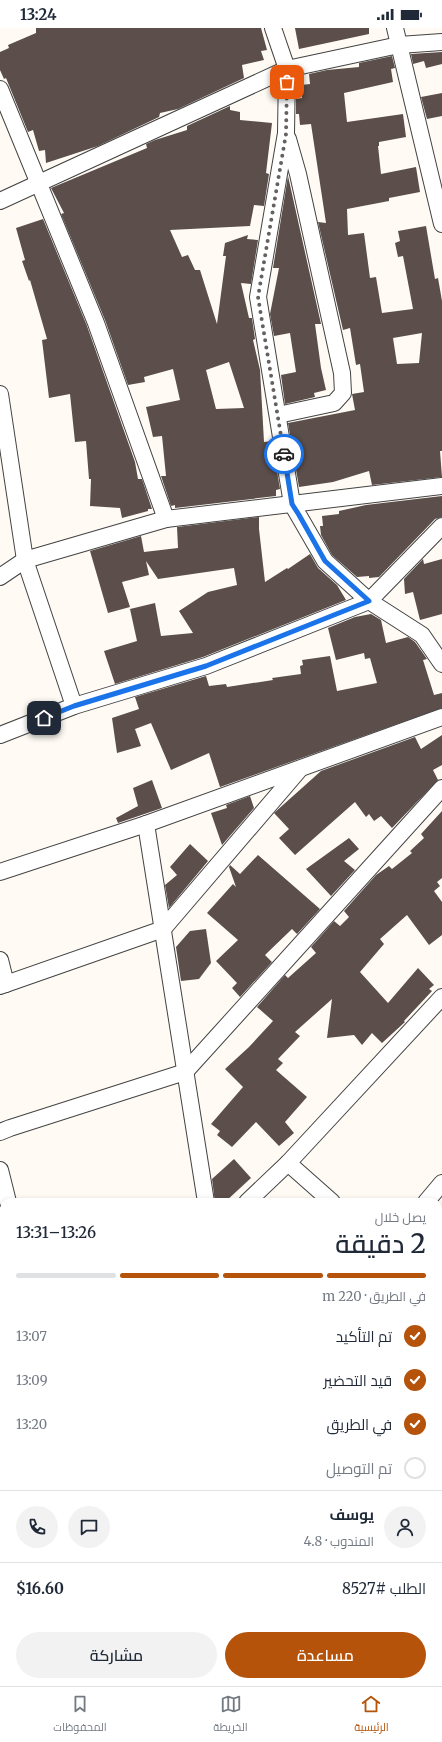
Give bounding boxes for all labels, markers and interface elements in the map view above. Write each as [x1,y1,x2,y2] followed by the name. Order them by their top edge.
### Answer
[20,5,57,24] text: 13:24
[270,65,304,99] pin
[276,71,298,93] icon: bag
[264,434,304,474] courier
[273,443,295,465] icon: car
[27,701,61,735] pin
[33,707,55,729] icon: home
[375,1209,426,1226] text: يصل خلال
[16,1223,96,1242] text: 13:26–13:31
[335,1227,426,1260] text: 2 دقيقة
[322,1288,426,1305] text: في الطريق · 220 m
[404,1325,426,1347] icon: check
[336,1327,392,1346] text: تم التأكيد
[16,1328,47,1345] text: 13:07
[404,1369,426,1391] icon: check
[324,1371,392,1390] text: قيد التحضير
[16,1372,48,1389] text: 13:09
[404,1413,426,1435] icon: check
[327,1415,392,1434] text: في الطريق
[16,1416,47,1433] text: 13:20
[326,1459,392,1478] text: تم التوصيل
[329,1505,374,1524] text: يوسف
[16,1506,58,1548] button: phone
[68,1506,110,1548] button: chat
[384,1506,426,1548] button: person
[304,1533,374,1550] text: المندوب · 4.8
[16,1579,64,1598] text: $16.60
[342,1579,426,1598] text: الطلب #8527
[16,1632,217,1678] button: مشاركة
[225,1632,426,1678] button: مساعدة
[53,1693,107,1737] tab: المحفوظات
[213,1693,248,1737] tab: الخريطة
[354,1693,389,1737] tab: الرئيسية

